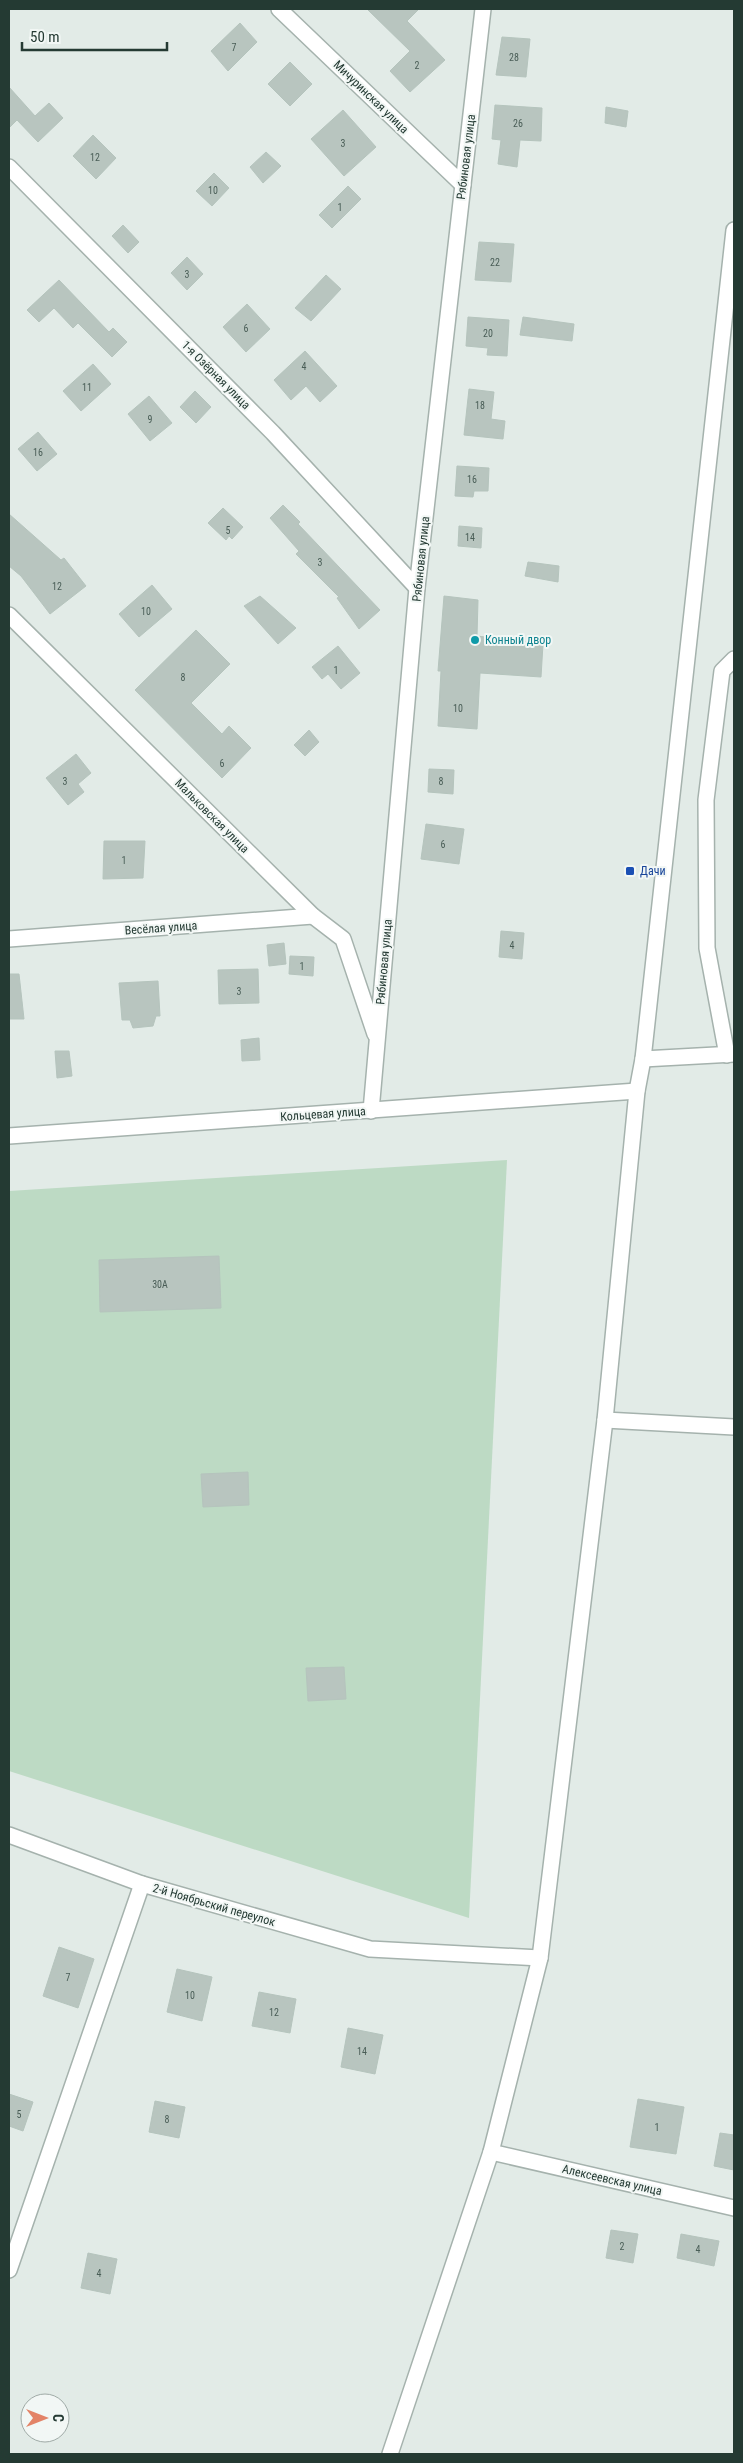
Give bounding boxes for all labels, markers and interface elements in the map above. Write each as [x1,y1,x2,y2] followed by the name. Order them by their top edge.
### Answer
[22,20,168,52] scale bar
[30,28,60,46] text: 50 m
[232,42,237,53] house number: 7
[509,52,519,63] house number: 28
[331,58,412,136] street label: Мичуринская улица
[415,60,420,71] house number: 2
[454,113,478,200] street label: Рябиновая улица
[513,118,523,129] house number: 26
[341,138,346,149] house number: 3
[90,152,100,163] house number: 12
[208,185,218,196] house number: 10
[338,202,342,213] house number: 1
[490,257,500,268] house number: 22
[185,269,190,280] house number: 3
[244,323,249,334] house number: 6
[483,328,493,339] house number: 20
[179,338,253,412] street label: 1-я Озёрная улица
[302,361,307,372] house number: 4
[82,382,92,393] house number: 11
[475,400,485,411] house number: 18
[148,414,153,425] house number: 9
[33,447,43,458] house number: 16
[467,474,477,485] house number: 16
[410,515,432,602] street label: Рябиновая улица
[226,525,231,536] house number: 5
[465,532,475,543] house number: 14
[318,557,323,568] house number: 3
[52,581,62,592] house number: 12
[141,606,151,617] house number: 10
[485,633,551,647] place label: Конный двор
[469,634,481,646] marker: Конный двор
[334,665,338,676] house number: 1
[181,672,186,683] house number: 8
[453,703,463,714] house number: 10
[220,758,225,769] house number: 6
[63,776,68,787] house number: 3
[172,776,252,856] street label: Мальковская улица
[439,776,444,787] house number: 8
[441,839,446,850] house number: 6
[122,855,126,866] house number: 1
[640,864,666,878] place label: Дачи
[624,865,636,877] marker: Дачи
[124,918,198,938] street label: Весёлая улица
[373,918,395,1005] street label: Рябиновая улица
[510,940,515,951] house number: 4
[300,961,304,972] house number: 1
[237,986,242,997] house number: 3
[280,1104,366,1124] street label: Кольцевая улица
[152,1279,168,1290] house number: 30А
[151,1881,277,1929] street label: 2-й Ноябрьский переулок
[66,1972,71,1983] house number: 7
[185,1990,195,2001] house number: 10
[269,2007,279,2018] house number: 12
[357,2046,367,2057] house number: 14
[17,2109,22,2120] house number: 5
[165,2114,170,2125] house number: 8
[655,2122,659,2133] house number: 1
[561,2162,663,2198] street label: Алексеевская улица
[620,2241,625,2252] house number: 2
[696,2244,701,2255] house number: 4
[97,2268,102,2279] house number: 4
[20,2393,70,2443] north arrow
[50,2414,66,2422] text: С

